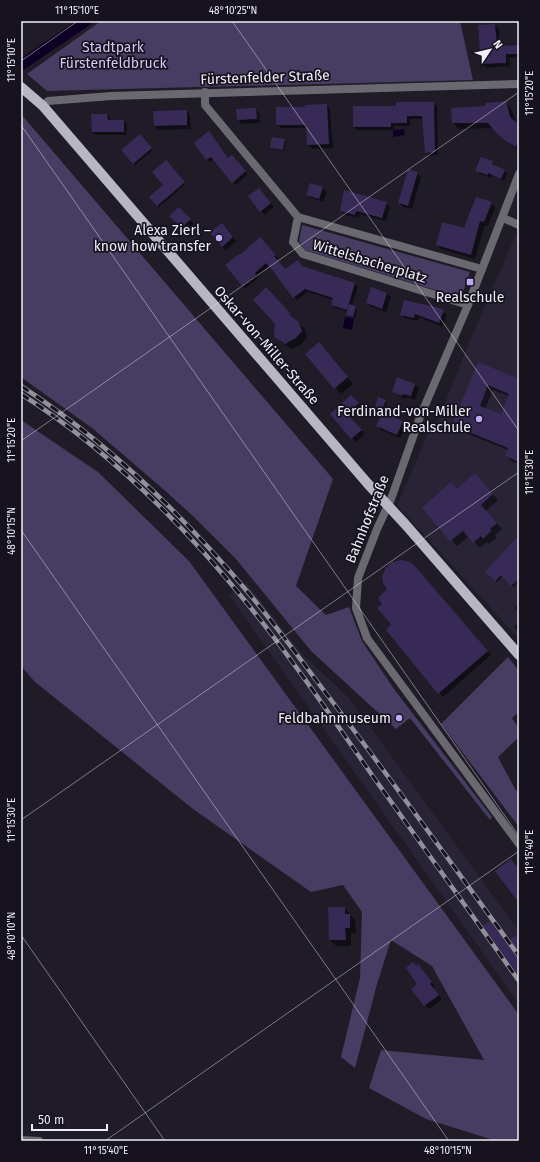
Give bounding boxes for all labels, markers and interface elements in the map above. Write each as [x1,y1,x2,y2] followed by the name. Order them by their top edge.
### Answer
[55,5,99,17] text: 11°15'10"E
[209,5,257,17] text: 48°10'25"N
[470,30,510,70] north arrow
[6,38,18,82] text: 11°15'10"E
[490,38,505,51] text: N
[59,39,167,72] park label: Stadtpark Fürstenfeldbruck
[200,67,330,88] street label: Fürstenfelder Straße
[524,71,536,115] text: 11°15'20"E
[94,222,212,255] place label: Alexa Zierl – know how transfer
[214,233,224,243] marker: Alexa Zierl – know how transfer
[311,236,429,287] street label: Wittelsbacherplatz
[465,277,475,287] marker: Realschule
[210,282,323,408] street label: Oskar-von-Miller-Straße
[436,289,504,306] place label: Realschule
[337,403,472,436] place label: Ferdinand-von-Miller Realschule
[474,414,484,424] marker: Ferdinand-von-Miller Realschule
[6,418,18,462] text: 11°15'20"E
[524,450,536,494] text: 11°15'30"E
[342,473,393,566] street label: Bahnhofstraße
[6,507,18,555] text: 48°10'15"N
[278,710,391,727] place label: Feldbahnmuseum
[394,713,404,723] marker: Feldbahnmuseum
[6,798,18,842] text: 11°15'30"E
[524,830,536,874] text: 11°15'40"E
[6,912,18,960] text: 48°10'10"N
[32,1106,107,1132] scale bar
[38,1113,64,1127] text: 50 m
[84,1145,128,1157] text: 11°15'40"E
[424,1145,472,1157] text: 48°10'15"N

